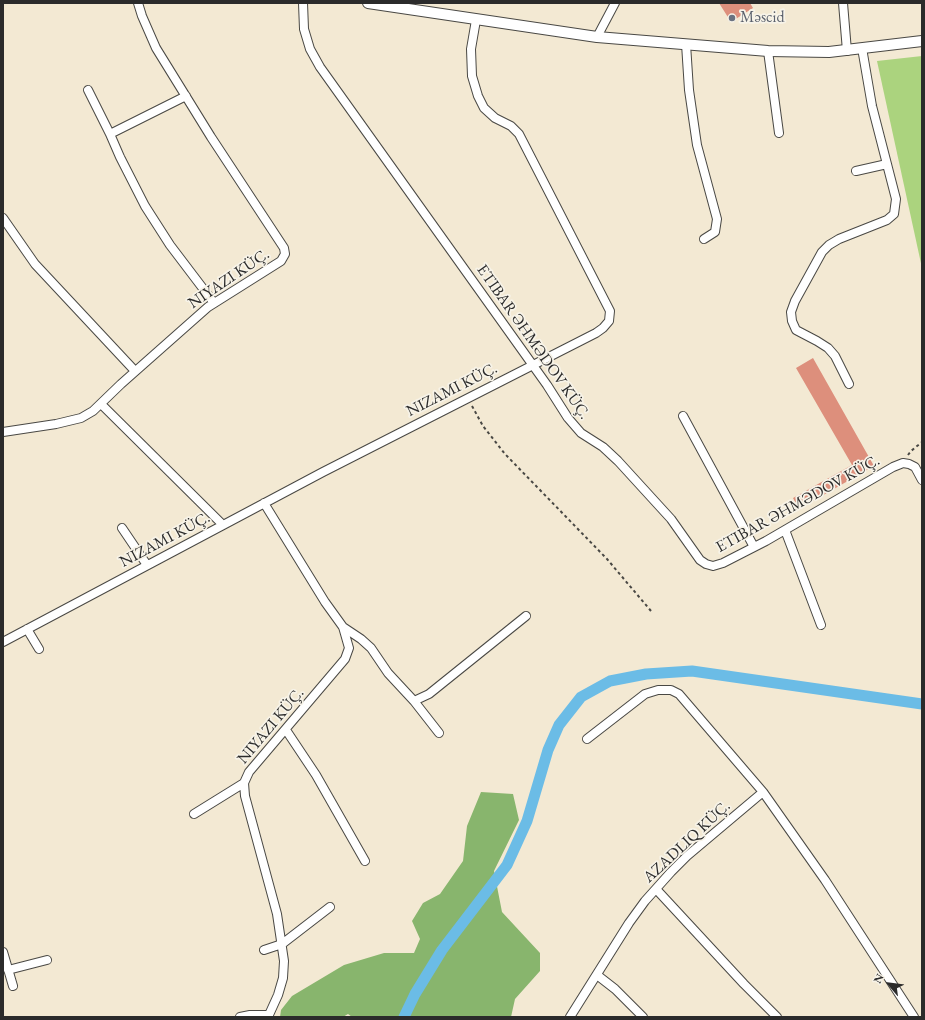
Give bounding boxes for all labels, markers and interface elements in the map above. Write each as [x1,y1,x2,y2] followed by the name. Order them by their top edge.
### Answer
[740,8,785,28] place label: Məscid
[727,13,737,23] marker: Məscid
[185,245,273,313] street label: NIYAZI KÜÇ.
[472,261,594,423] street label: ETIBAR ƏHMƏDOV KÜÇ.
[403,359,501,421] street label: NIZAMI KÜÇ.
[713,451,883,557] street label: ETIBAR ƏHMƏDOV KÜÇ.
[117,508,213,572] street label: NIZAMI KÜÇ.
[234,684,308,768] street label: NIYAZI KÜÇ.
[640,797,734,887] street label: AZADLIQ KÜÇ.
[869,964,909,1004] north arrow
[870,971,887,986] text: N

